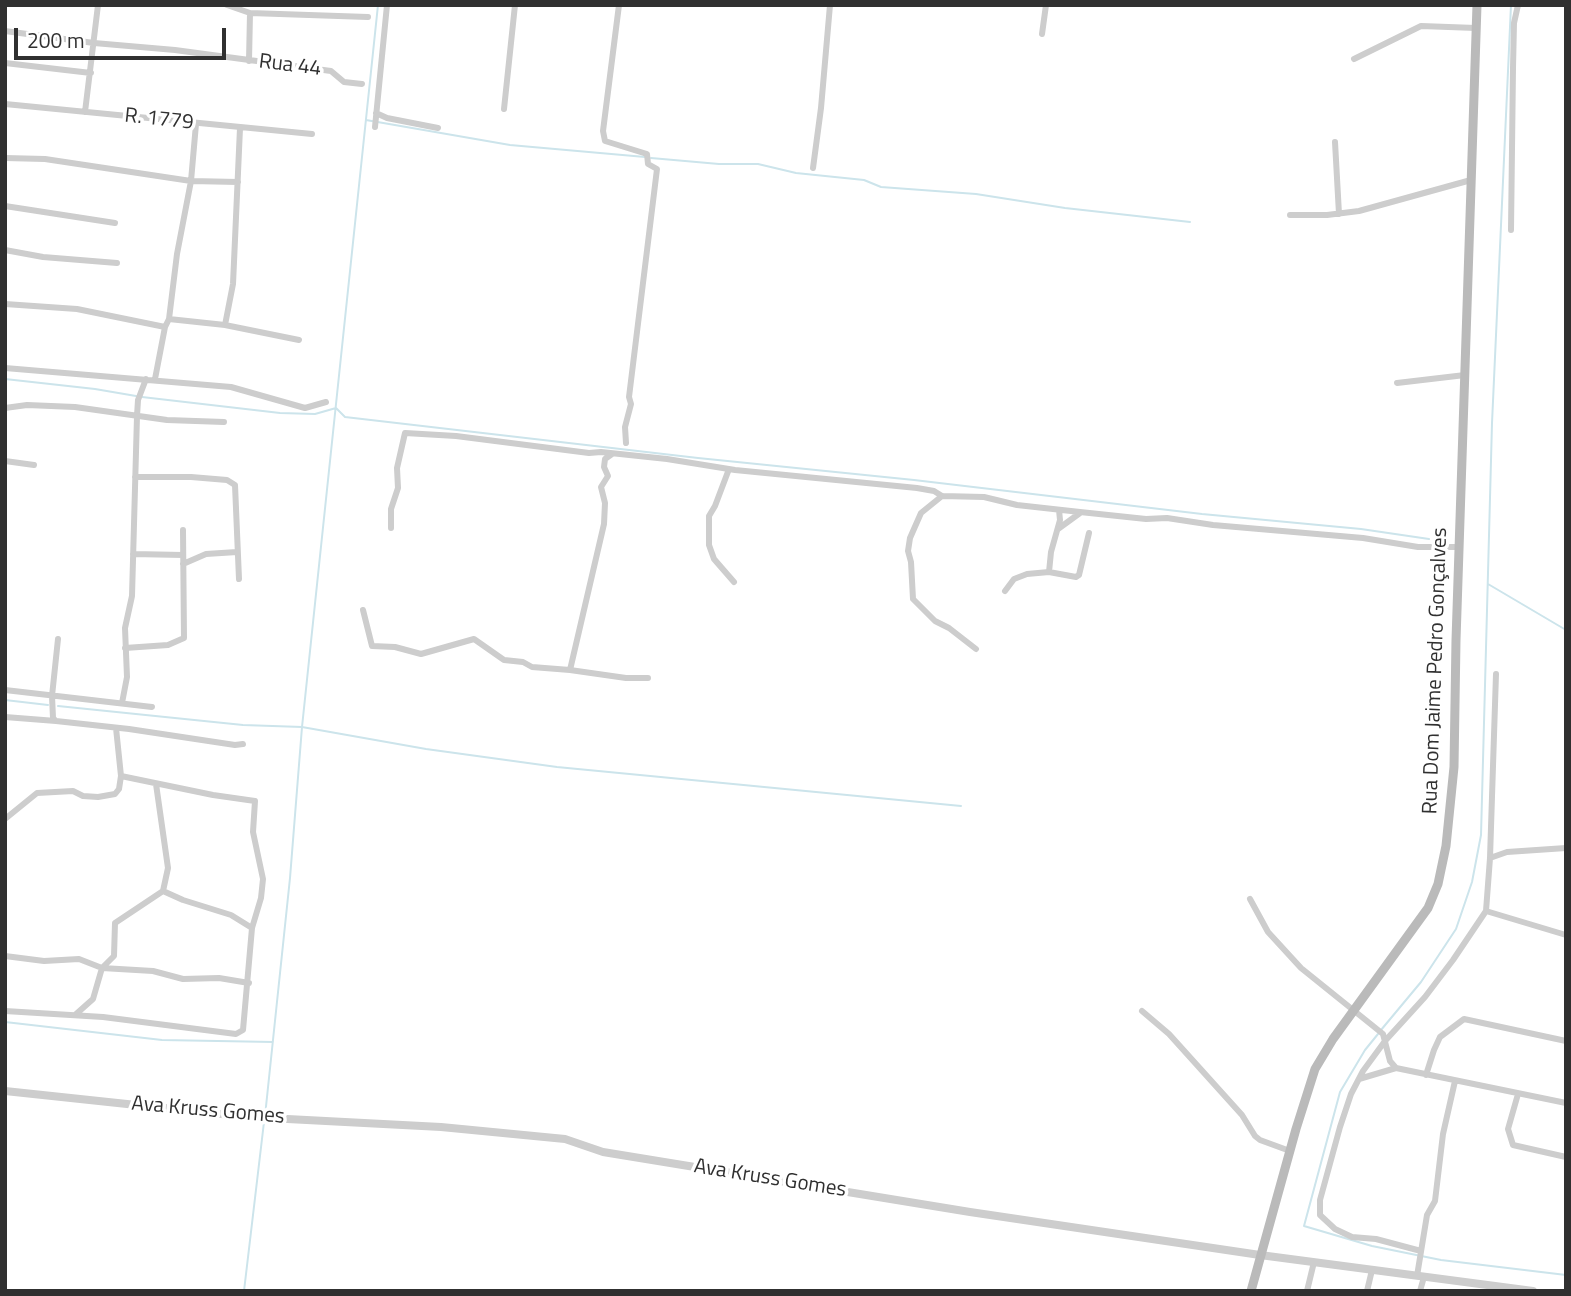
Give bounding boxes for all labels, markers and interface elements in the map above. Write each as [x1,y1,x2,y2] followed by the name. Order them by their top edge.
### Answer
[18,14,229,58] scale bar
[27,24,84,56] text: 200 m
[257,50,323,82] street label: Rua 44
[123,104,195,136] street label: R. 1779
[1418,527,1454,815] street label: Rua Dom Jaime Pedro Gonçalves
[130,1092,286,1130] street label: Ava Kruss Gomes
[692,1155,848,1203] street label: Ava Kruss Gomes

